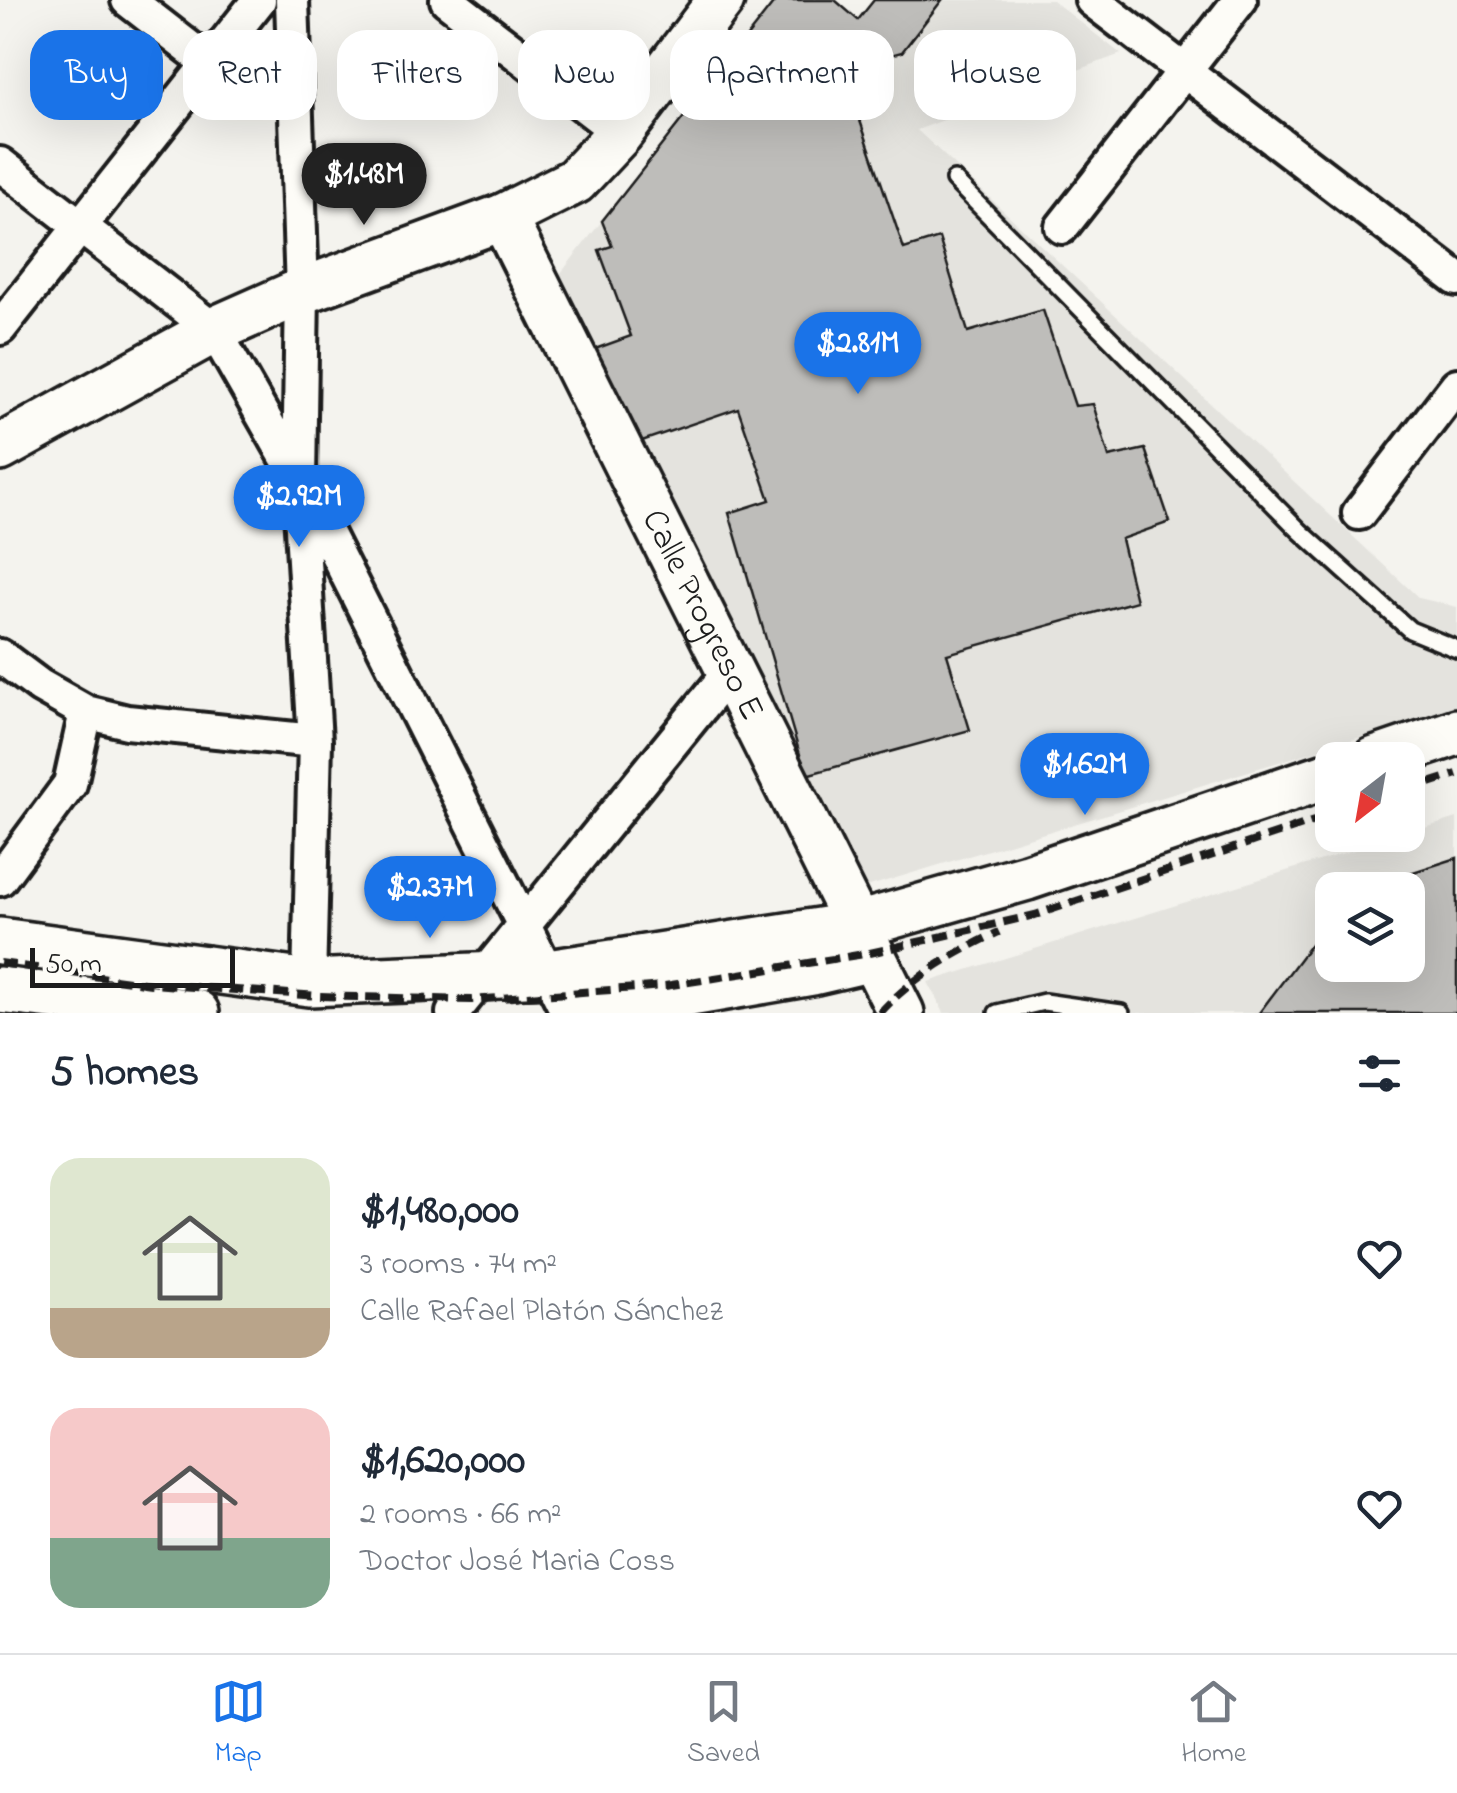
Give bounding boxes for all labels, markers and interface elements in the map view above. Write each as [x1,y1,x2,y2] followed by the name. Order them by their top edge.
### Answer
[30,30,163,120] chip: Buy
[183,30,317,120] chip: Rent
[337,30,498,120] chip: Filters
[518,30,650,120] chip: New
[670,30,894,120] chip: Apartment
[914,30,1076,120] chip: House
[283,143,445,228] pin: $1.48M
[324,152,404,199] text: $1.48M
[777,312,939,397] pin: $2.81M
[816,321,900,368] text: $2.81M
[218,465,380,550] pin: $2.92M
[256,474,342,521] text: $2.92M
[628,501,776,729] street label: Calle Progreso E
[1004,733,1166,818] pin: $1.62M
[1042,742,1128,789] text: $1.62M
[1315,742,1425,852] north arrow
[1315,742,1425,982] map controls
[349,856,511,941] pin: $2.37M
[386,865,474,912] text: $2.37M
[1315,872,1425,982] button: layers
[30,943,235,988] scale bar
[45,945,102,986] text: 50 m
[50,1043,199,1104] text: 5 homes
[1352,1046,1407,1101] icon: filters
[360,1181,519,1242] text: $1,480,000
[130,1198,250,1318] icon: home
[1352,1231,1407,1286] icon: heart
[360,1242,557,1289] text: 3 rooms · 74 m²
[360,1289,723,1336] text: Calle Rafael Platón Sánchez
[360,1431,525,1492] text: $1,620,000
[130,1448,250,1568] icon: home
[1352,1481,1407,1536] icon: heart
[360,1492,562,1539] text: 2 rooms · 66 m²
[360,1539,675,1586] text: Doctor José Maria Coss
[211,1674,266,1775] tab: Map
[687,1674,760,1775] tab: Saved
[1181,1674,1246,1775] tab: Home

